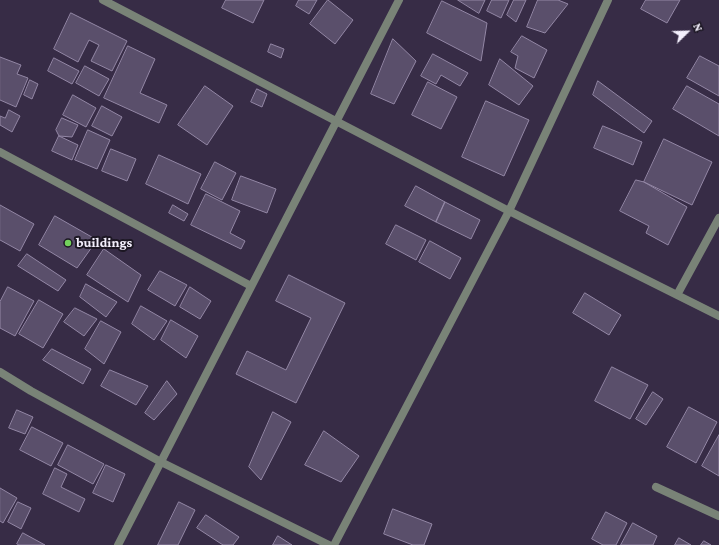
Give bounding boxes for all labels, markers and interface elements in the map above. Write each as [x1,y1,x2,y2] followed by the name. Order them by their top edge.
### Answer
[667,12,707,52] north arrow
[691,22,705,33] text: N
[76,235,132,251] place label: buildings
[63,238,73,248] marker: buildings

